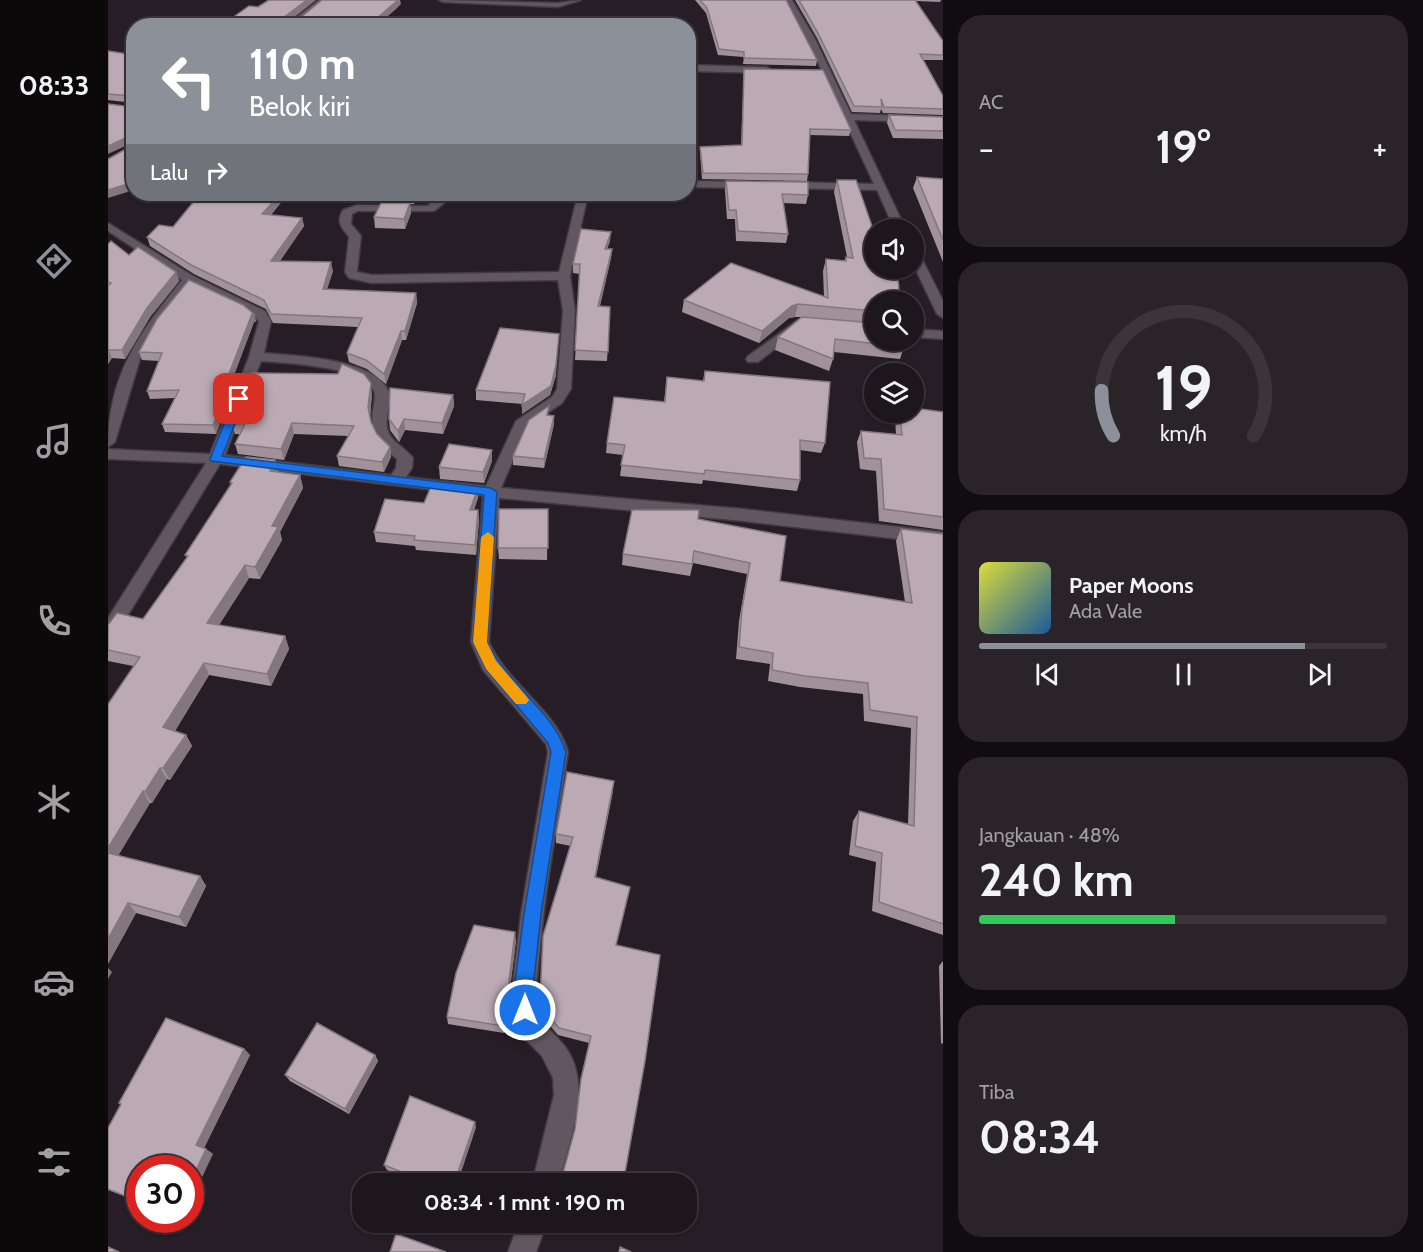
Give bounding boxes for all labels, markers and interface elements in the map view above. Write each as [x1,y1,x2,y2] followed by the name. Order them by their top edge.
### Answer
[249,38,356,90] text: 110 m
[150,42,228,120] icon: left
[19,69,89,102] text: 08:33
[249,90,350,123] text: Belok kiri
[979,90,1003,114] text: AC
[1156,120,1210,174] text: 19°
[979,128,994,168] text: −
[1372,128,1387,168] text: +
[200,156,233,189] icon: right
[150,159,188,186] text: Lalu
[864,219,924,423] map controls
[864,219,924,279] button: sound
[33,240,75,282] icon: directions
[864,291,924,351] button: search
[1154,350,1212,426] text: 19
[864,363,924,423] button: layers
[213,373,264,424] pin
[222,382,255,415] icon: arrive
[33,420,75,462] icon: music
[1160,420,1206,446] text: km/h
[1069,572,1193,599] text: Paper Moons
[1069,599,1142,623] text: Ada Vale
[33,600,75,642] icon: phone
[1031,658,1064,691] icon: previous
[1167,658,1200,691] icon: pause
[1303,658,1336,691] icon: next
[33,781,75,823] icon: climate
[979,823,1120,847] text: Jangkauan · 48%
[979,853,1134,907] text: 240 km
[33,961,75,1003] icon: car
[493,978,557,1042] position arrow
[979,1080,1014,1104] text: Tiba
[979,1110,1100,1164] text: 08:34
[33,1141,75,1183] icon: filters
[126,1155,204,1233] speed limit sign: 30
[424,1189,625,1216] text: 08:34 · 1 mnt · 190 m

